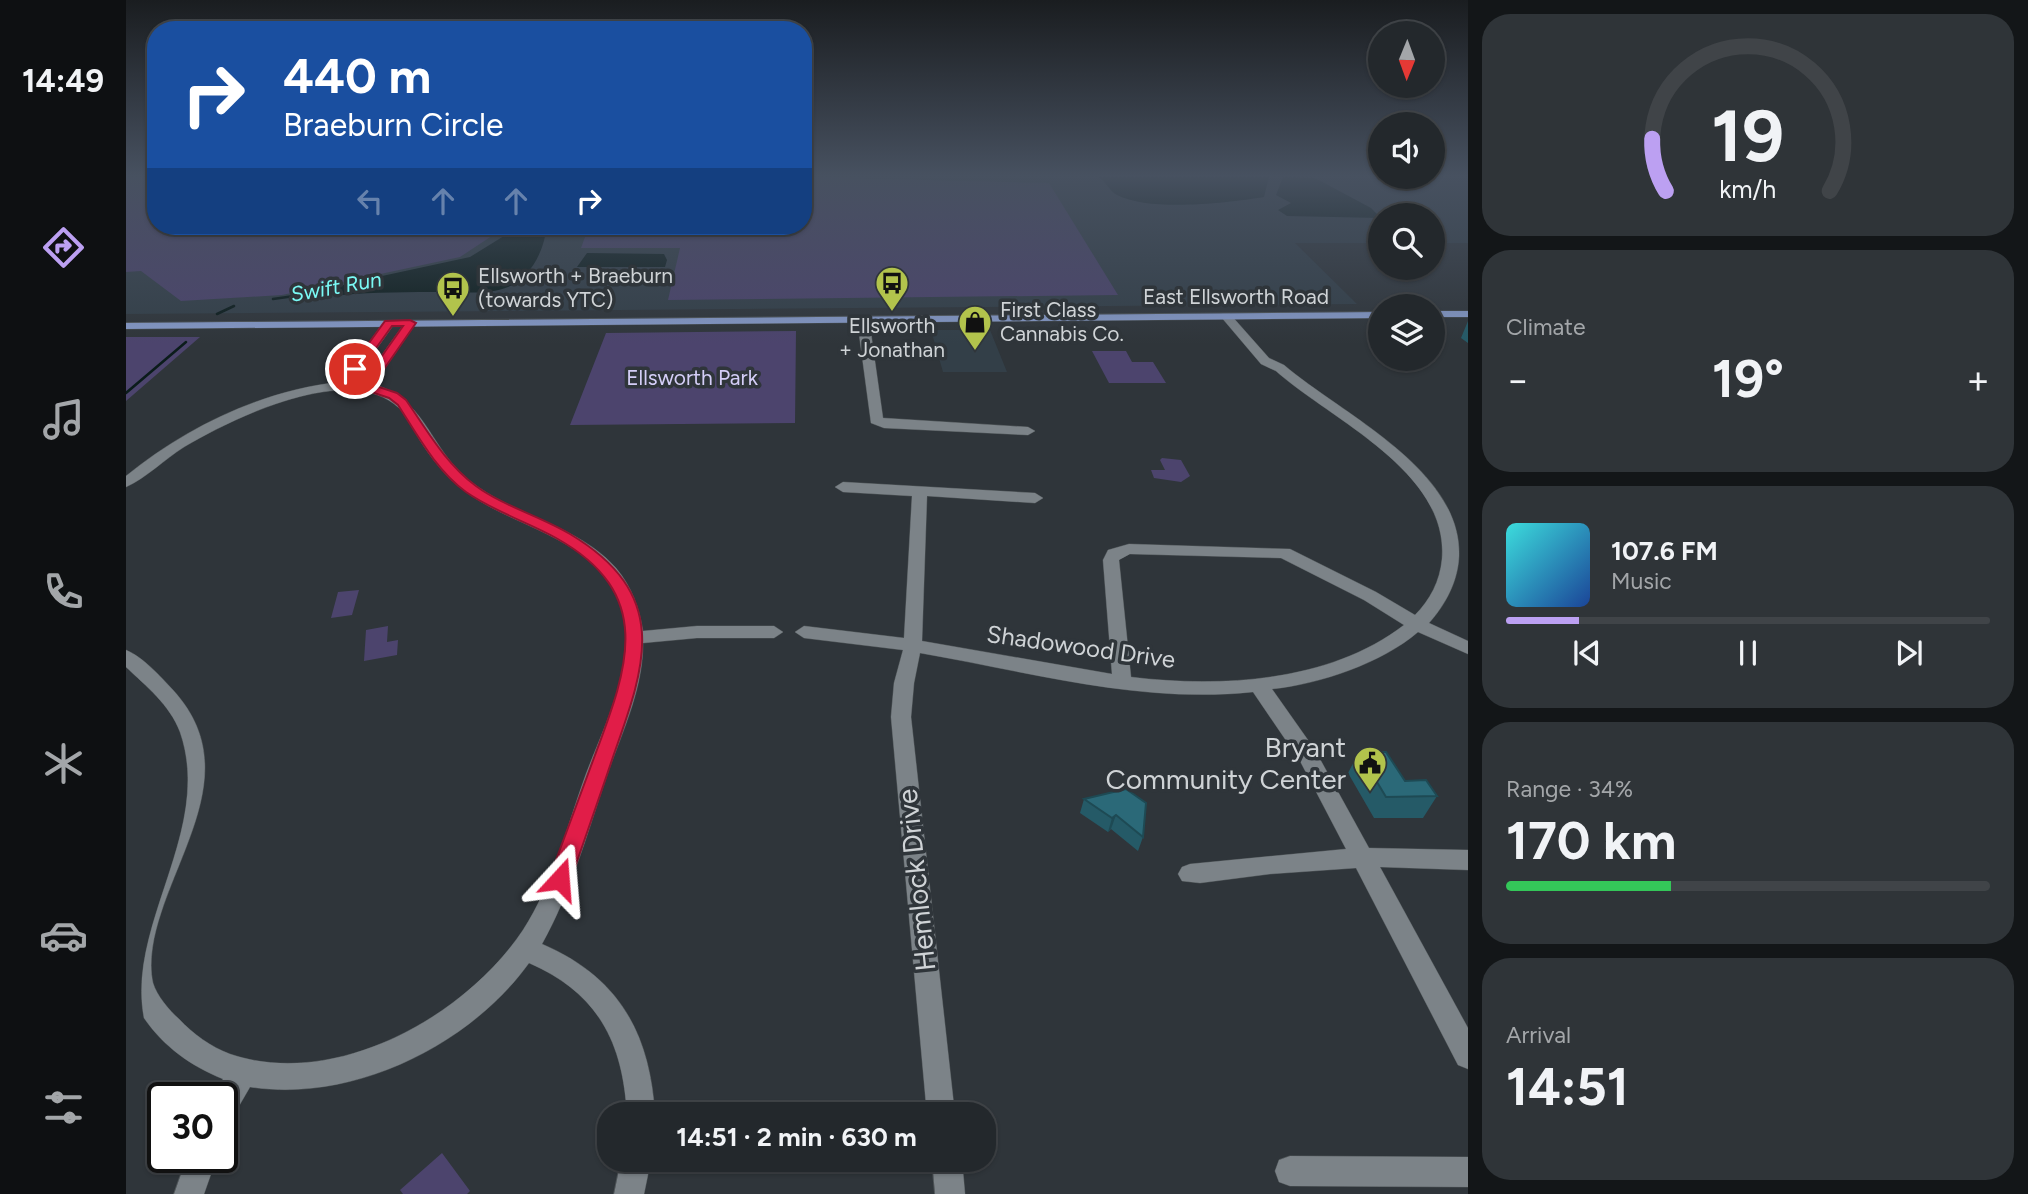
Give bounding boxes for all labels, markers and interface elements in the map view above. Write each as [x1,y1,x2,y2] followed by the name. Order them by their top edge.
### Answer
[1368,21,1446,98] north arrow
[1368,21,1445,371] map controls
[283,46,431,105] text: 440 m
[168,49,259,140] icon: right
[22,62,104,100] text: 14:49
[1712,92,1784,179] text: 19
[283,106,503,144] text: Braeburn Circle
[1368,112,1445,189] button: sound
[1719,174,1777,204] text: km/h
[351,182,389,220] icon: left
[424,182,462,220] icon: ahead
[497,182,535,220] icon: ahead
[570,182,608,220] icon: right
[1368,203,1445,280] button: search
[39,223,88,272] icon: directions
[478,263,673,312] place label: Ellsworth + Braeburn (towards YTC)
[873,264,911,313] bus stop icon: Ellsworth + Jonathan
[288,266,384,307] water label: Swift Run
[434,269,472,318] bus stop icon: Ellsworth + Braeburn (towards YTC)
[1143,284,1329,309] street label: East Ellsworth Road
[1368,294,1445,371] button: layers
[1000,297,1124,346] place label: First Class Cannabis Co.
[956,303,994,352] shop icon: First Class Cannabis Co.
[839,313,945,362] place label: Ellsworth + Jonathan
[1506,313,1585,341] text: Climate
[325,339,385,399] pin
[1712,348,1784,410] text: 19°
[336,350,374,388] icon: arrive
[1506,357,1530,403] text: −
[1966,357,1990,403] text: +
[626,365,759,390] park label: Ellsworth Park
[39,395,88,444] icon: music
[1611,535,1718,567] text: 107.6 FM
[39,567,88,616] icon: phone
[1611,567,1672,595] text: Music
[985,619,1177,674] street label: Shadowood Drive
[1568,634,1606,672] icon: previous
[1729,634,1767,672] icon: pause
[1890,634,1928,672] icon: next
[1106,730,1347,796] place label: Bryant Community Center
[39,739,88,788] icon: climate
[1351,744,1389,793] public building icon: Bryant Community Center
[1506,775,1633,803] text: Range · 34%
[890,787,942,973] street label: Hemlock Drive
[1506,810,1676,872] text: 170 km
[523,842,597,916] position arrow
[39,911,88,960] icon: car
[1506,1021,1571,1049] text: Arrival
[1506,1056,1629,1118] text: 14:51
[147,1082,238,1173] speed limit sign: 30
[39,1083,88,1132] icon: filters
[676,1121,917,1153] text: 14:51 · 2 min · 630 m

